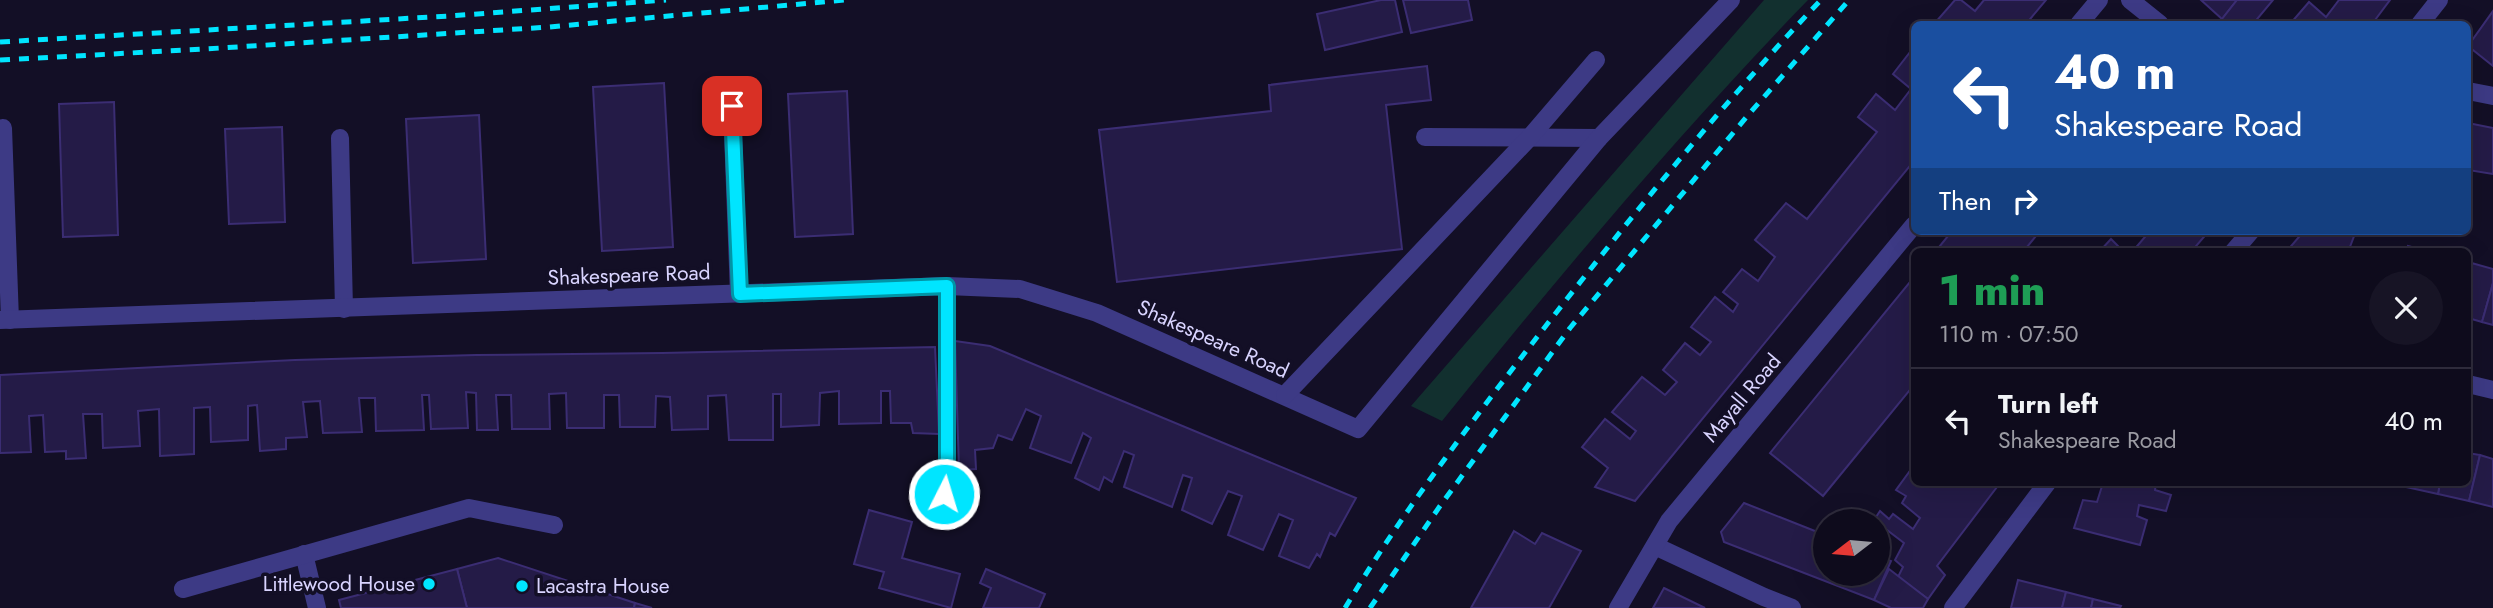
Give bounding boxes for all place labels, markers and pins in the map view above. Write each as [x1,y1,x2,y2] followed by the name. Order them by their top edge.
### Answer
[702,76,762,136] pin
[263,569,415,599] place label: Littlewood House
[536,571,670,601] place label: Lacastra House
[421,576,437,592] marker: Littlewood House
[514,578,530,594] marker: Lacastra House

